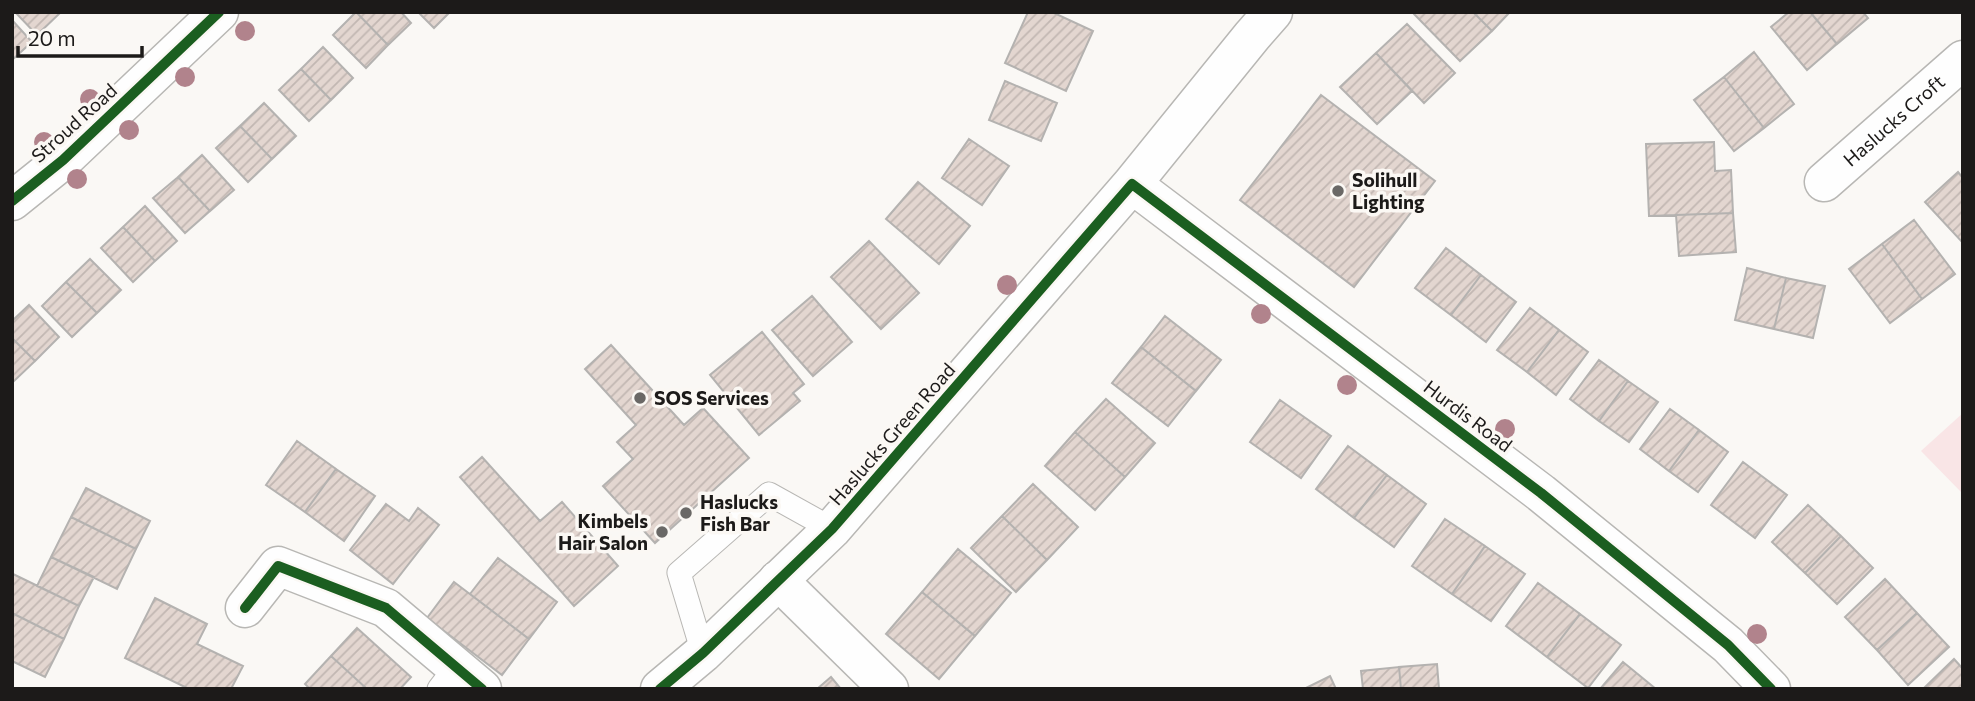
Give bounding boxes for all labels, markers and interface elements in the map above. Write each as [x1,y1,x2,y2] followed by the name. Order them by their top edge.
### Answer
[18,14,142,58] scale bar
[28,25,76,50] text: 20 m
[1838,70,1949,171] street label: Haslucks Croft
[26,78,121,167] street label: Stroud Road
[1352,168,1425,213] place label: Solihull Lighting
[1330,183,1346,199] marker: Solihull Lighting
[824,358,959,509] street label: Haslucks Green Road
[1420,375,1517,456] street label: Hurdis Road
[654,386,769,409] place label: SOS Services
[632,390,648,406] marker: SOS Services
[700,490,778,535] place label: Haslucks Fish Bar
[678,505,694,521] marker: Haslucks Fish Bar
[558,509,648,554] place label: Kimbels Hair Salon
[654,524,670,540] marker: Kimbels Hair Salon

